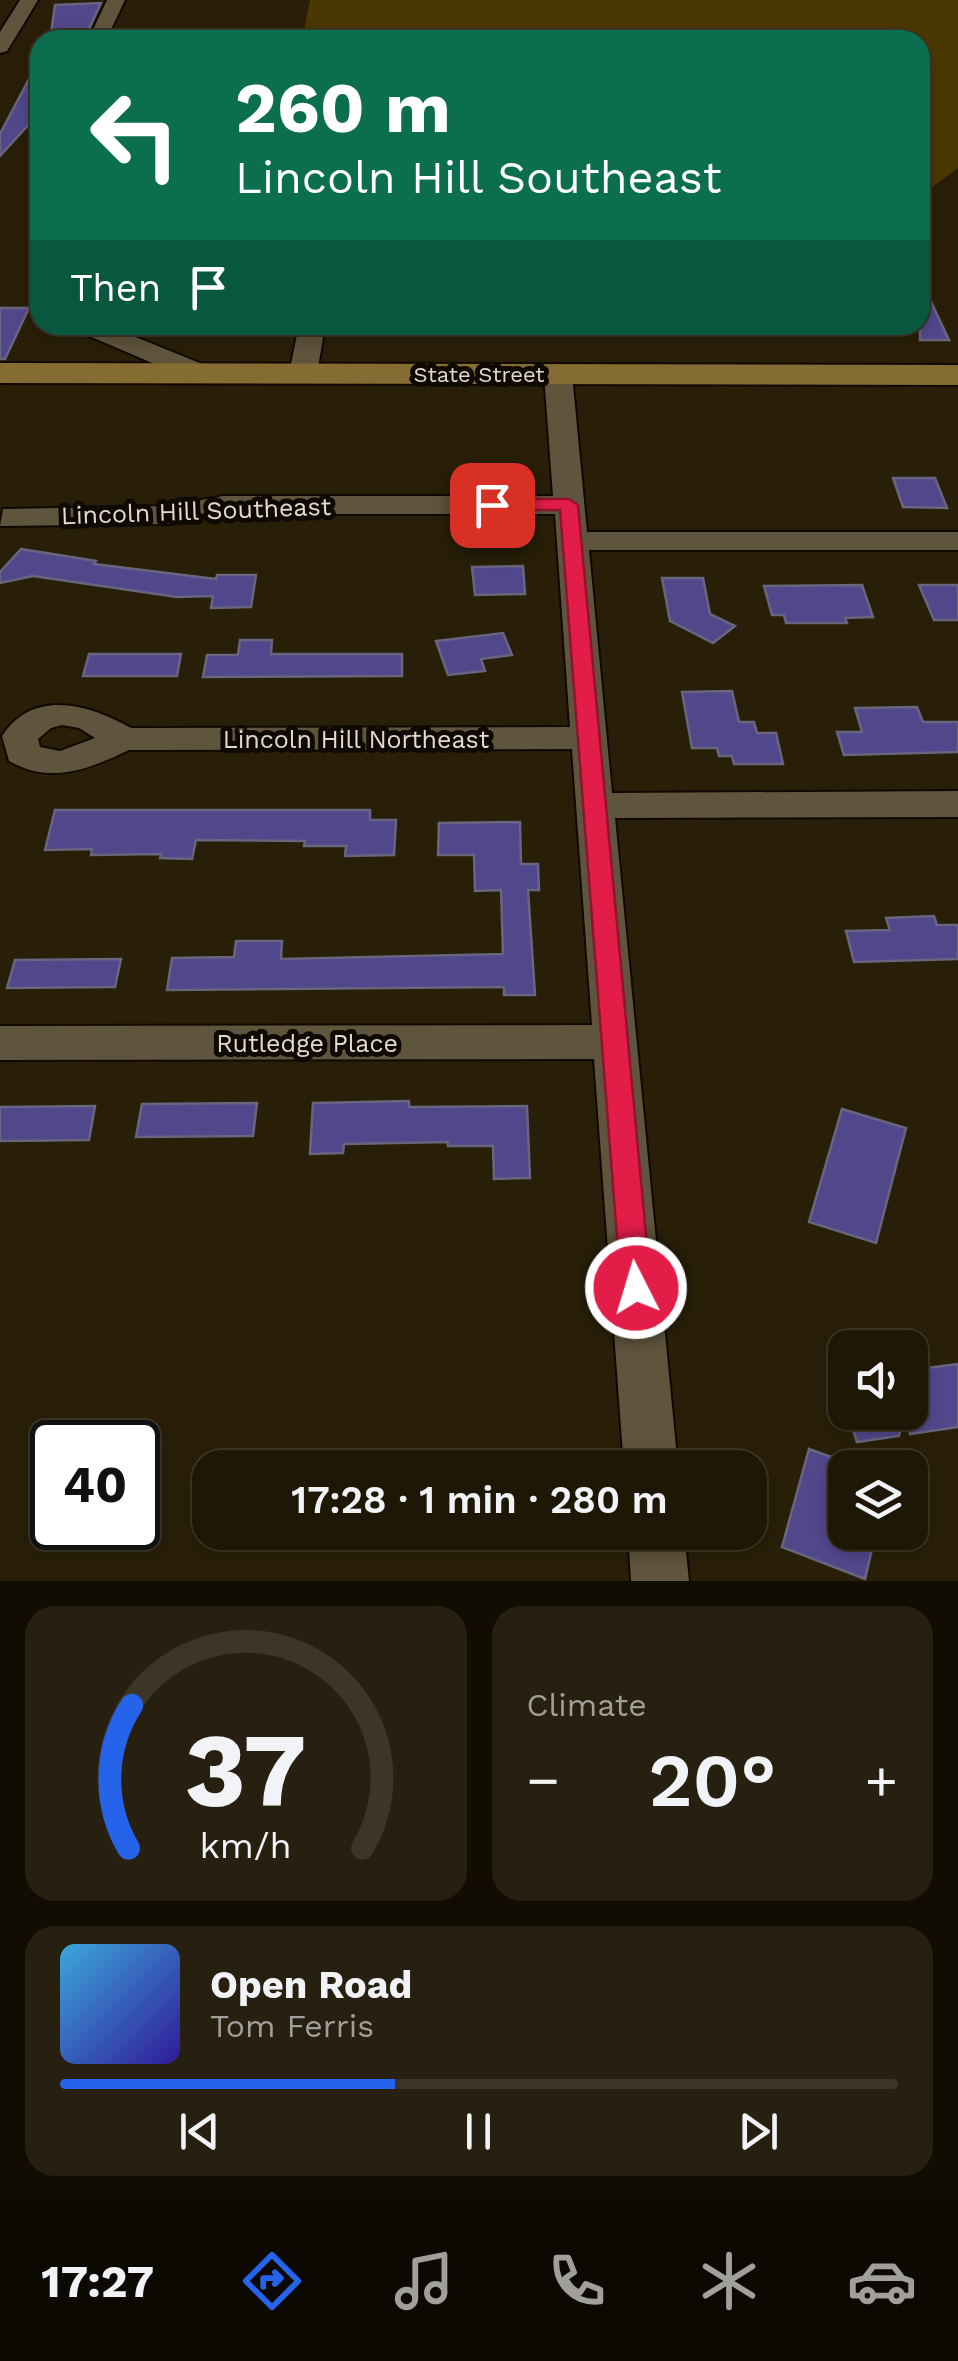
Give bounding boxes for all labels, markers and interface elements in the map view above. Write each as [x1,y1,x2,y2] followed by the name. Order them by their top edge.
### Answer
[235,67,451,149] text: 260 m
[70,70,200,200] icon: left
[235,151,722,204] text: Lincoln Hill Southeast
[181,260,236,315] icon: arrive
[70,266,161,310] text: Then
[414,362,544,387] street label: State Street
[450,463,535,548] pin
[465,478,520,533] icon: arrive
[60,492,332,530] street label: Lincoln Hill Southeast
[223,725,490,754] street label: Lincoln Hill Northeast
[216,1029,398,1058] street label: Rutledge Place
[584,1236,688,1340] position arrow
[828,1330,928,1550] map controls
[828,1330,928,1430] button: sound
[30,1420,160,1550] speed limit sign: 40
[828,1450,928,1550] button: layers
[291,1478,668,1522] text: 17:28 · 1 min · 280 m
[527,1686,647,1724] text: Climate
[185,1709,307,1831] text: 37
[648,1736,776,1824] text: 20°
[527,1748,560,1812] text: −
[865,1748,898,1812] text: +
[200,1825,292,1867] text: km/h
[210,1963,412,2007] text: Open Road
[210,2007,374,2045] text: Tom Ferris
[172,2104,227,2159] icon: previous
[451,2104,506,2159] icon: pause
[731,2104,786,2159] icon: next
[237,2246,307,2316] icon: directions
[389,2246,459,2316] icon: music
[542,2246,612,2316] icon: phone
[694,2246,764,2316] icon: climate
[847,2246,917,2316] icon: car
[41,2255,154,2308] text: 17:27

